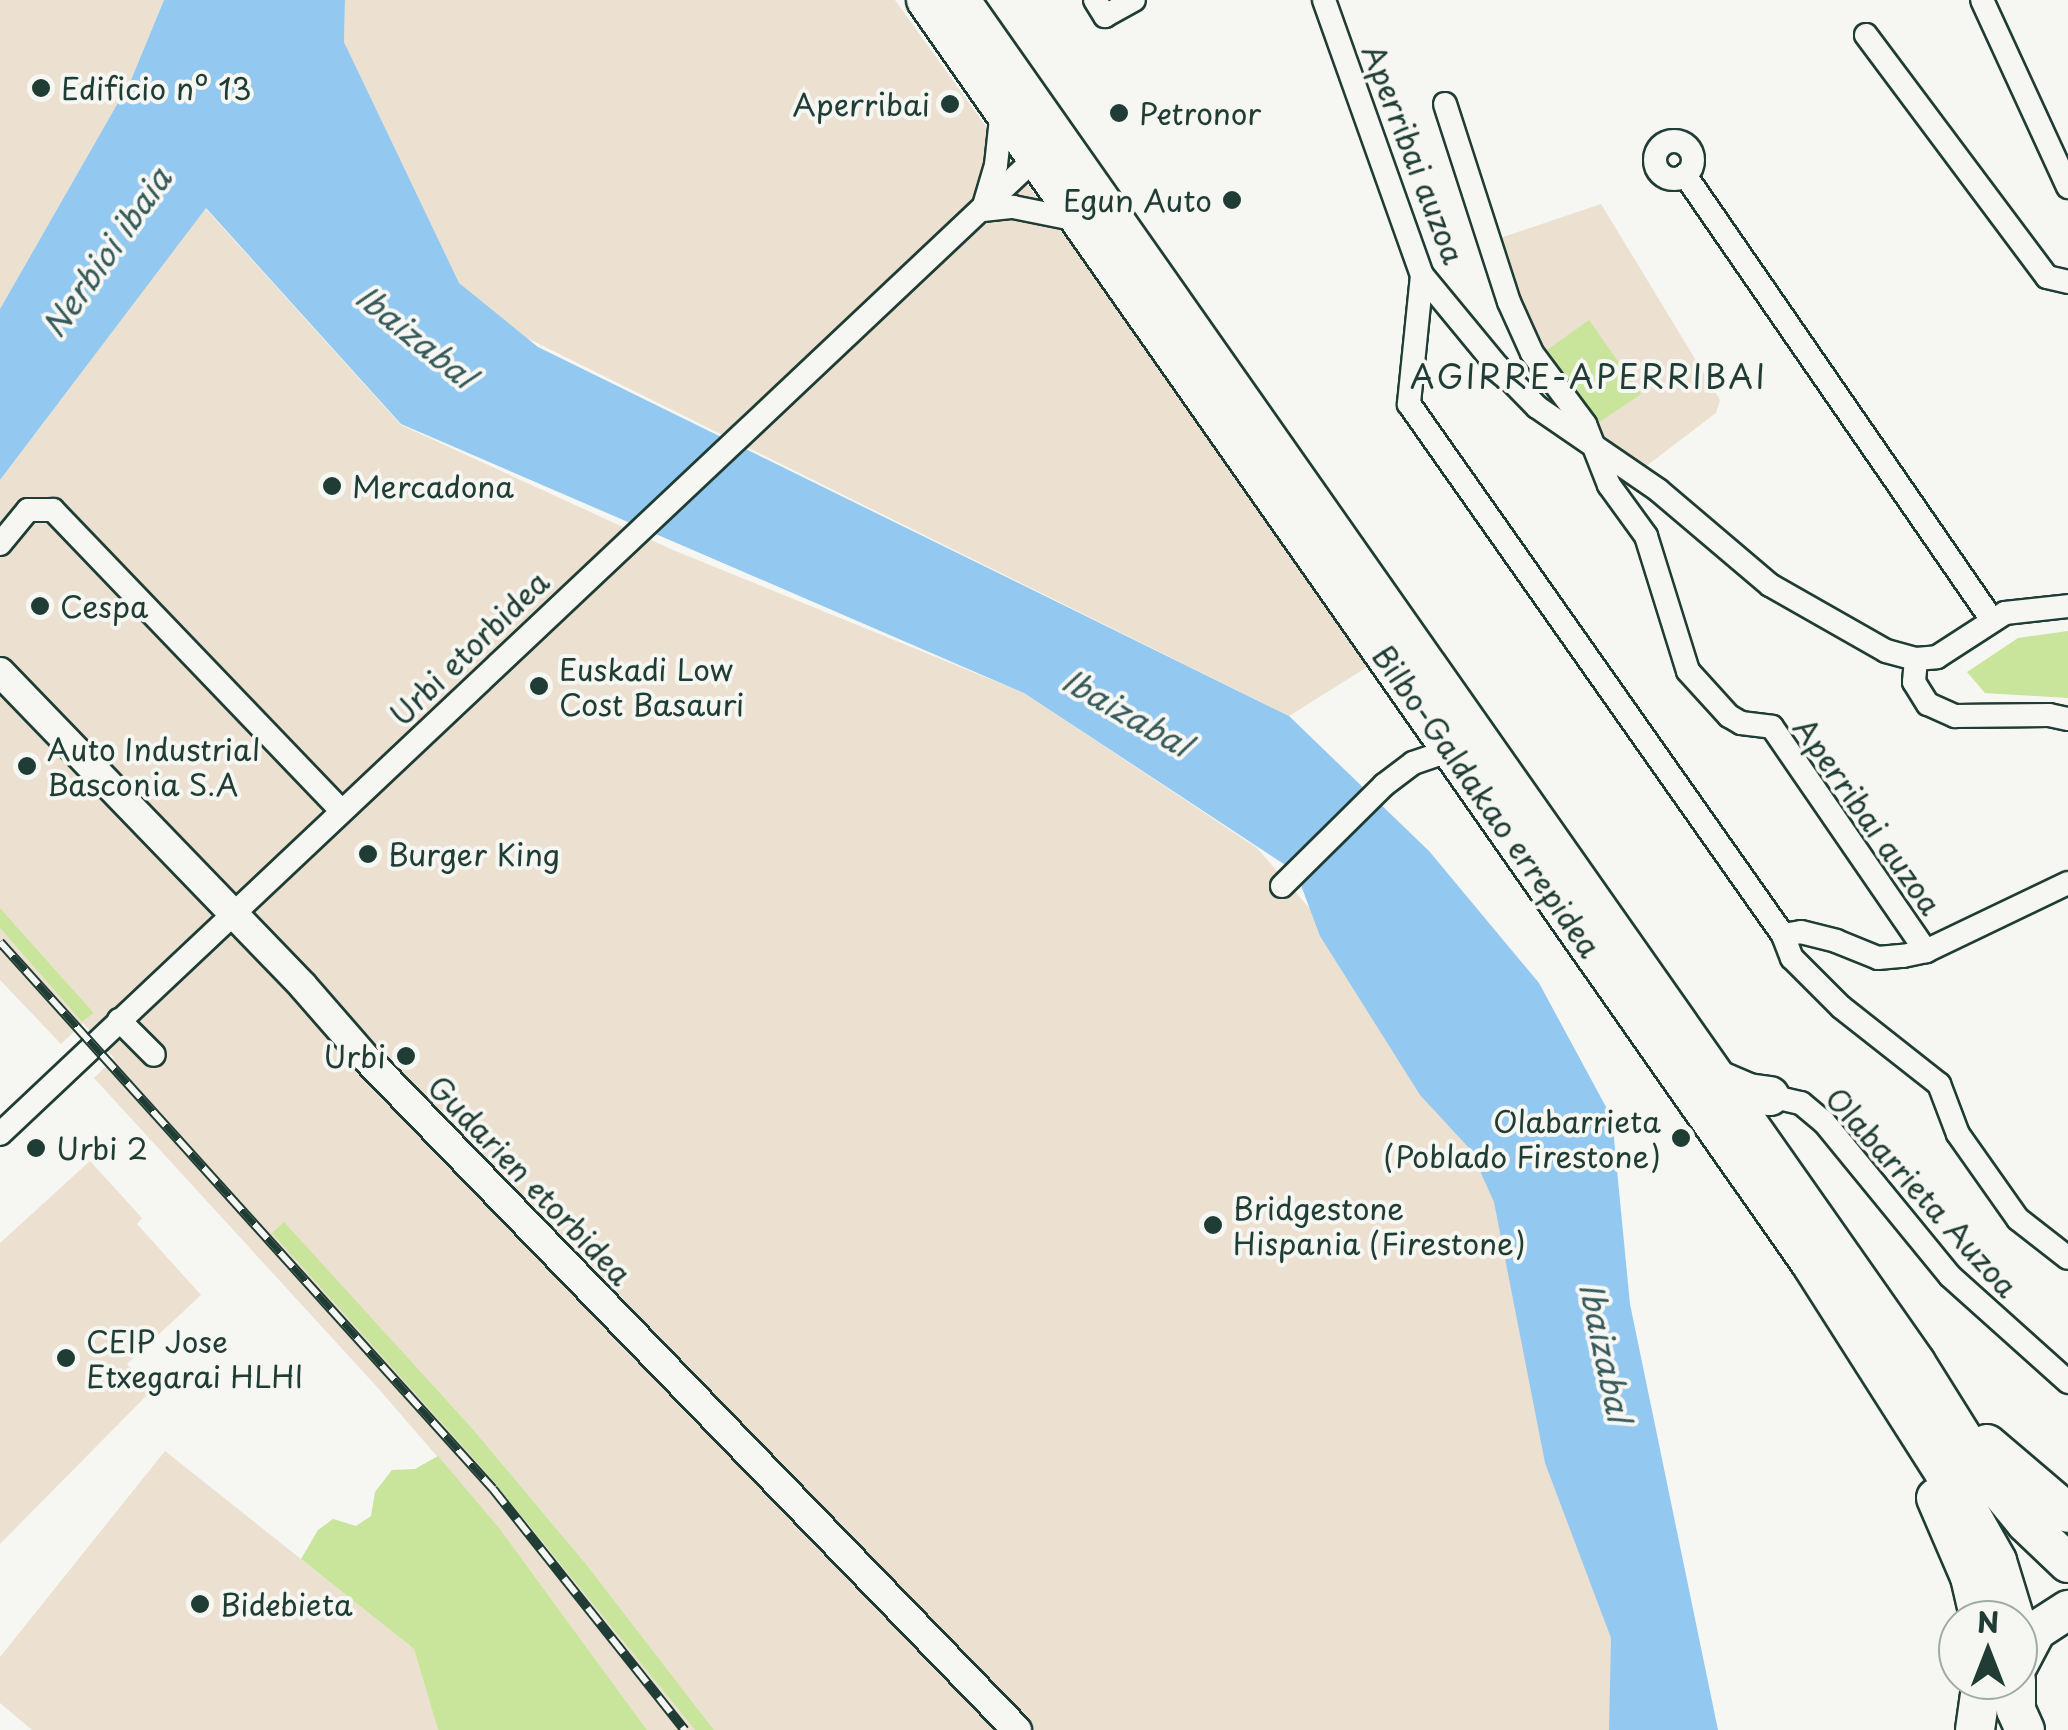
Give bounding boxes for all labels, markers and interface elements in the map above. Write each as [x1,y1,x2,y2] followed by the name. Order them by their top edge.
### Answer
[1355,38,1473,270] street label: Aperribai auzoa
[61,70,251,106] place label: Edificio nº 13
[30,77,52,99] marker: Edificio nº 13
[793,86,930,122] place label: Aperribai
[939,93,961,115] marker: Aperribai
[1139,95,1261,131] place label: Petronor
[1108,102,1130,124] marker: Petronor
[34,160,178,344] water label: Nerbioi ibaia
[1062,182,1212,218] place label: Egun Auto
[1221,189,1243,211] marker: Egun Auto
[349,277,483,395] water label: Ibaizabal
[1412,357,1766,395] district label: AGIRRE-APERRIBAI
[352,468,514,504] place label: Mercadona
[321,475,343,497] marker: Mercadona
[381,562,557,734] street label: Urbi etorbidea
[60,588,148,624] place label: Cespa
[29,595,51,617] marker: Cespa
[1365,638,1609,964] street label: Bilbo-Galdakao errepidea
[559,651,745,722] place label: Euskadi Low Cost Basauri
[1056,660,1198,764] water label: Ibaizabal
[528,675,550,697] marker: Euskadi Low Cost Basauri
[1786,710,1950,922] street label: Aperribai auzoa
[47,731,263,802] place label: Auto Industrial Basconia S.A
[16,755,38,777] marker: Auto Industrial Basconia S.A
[388,836,559,872] place label: Burger King
[357,843,379,865] marker: Burger King
[323,1038,386,1074] place label: Urbi
[395,1045,417,1067] marker: Urbi
[419,1066,641,1294] street label: Gudarien etorbidea
[1818,1080,2026,1304] street label: Olabarrieta Auzoa
[1384,1103,1661,1174] place label: Olabarrieta (Poblado Firestone)
[1670,1127,1692,1149] marker: Olabarrieta (Poblado Firestone)
[56,1130,150,1166] place label: Urbi 2
[25,1137,47,1159] marker: Urbi 2
[1233,1190,1526,1260] place label: Bridgestone Hispania (Firestone)
[1202,1214,1224,1236] marker: Bridgestone Hispania (Firestone)
[1573,1279,1639,1425] water label: Ibaizabal
[86,1323,305,1394] place label: CEIP Jose Etxegarai HLHI
[55,1347,77,1369] marker: CEIP Jose Etxegarai HLHI
[220,1586,353,1622] place label: Bidebieta
[189,1593,211,1615] marker: Bidebieta
[1938,1600,2038,1700] north arrow
[1977,1600,1999,1643] text: N

